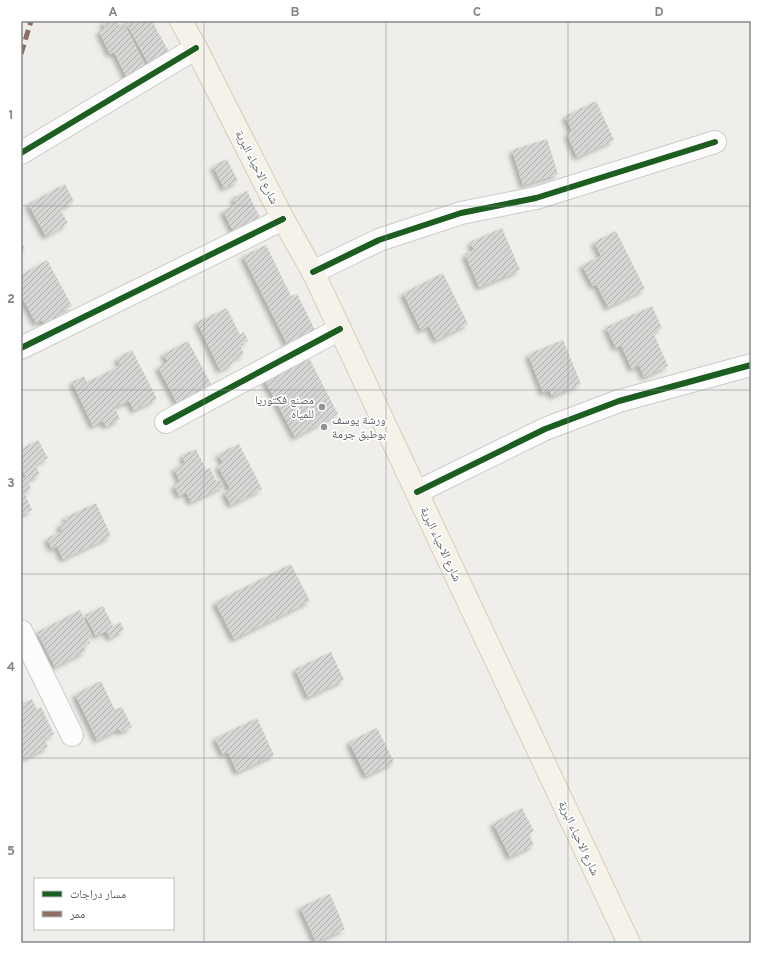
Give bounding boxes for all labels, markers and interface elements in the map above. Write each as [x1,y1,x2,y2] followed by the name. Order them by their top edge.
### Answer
[108,5,118,21] text: A
[291,5,300,21] text: B
[473,5,481,21] text: C
[654,5,664,21] text: D
[8,108,14,124] text: 1
[231,128,282,207] street label: شارع الاحياء البرية
[7,292,15,308] text: 2
[255,393,314,423] place label: مصنع فكتوريا للمياه
[317,402,327,412] marker: مصنع فكتوريا للمياه
[332,413,386,443] place label: ورشة يوسف بوطبق جرمة
[319,422,329,432] marker: ورشة يوسف بوطبق جرمة
[7,476,15,492] text: 3
[416,504,465,585] street label: شارع الاحياء البرية
[7,660,15,676] text: 4
[554,798,603,879] street label: شارع الاحياء البرية
[7,844,15,860] text: 5
[34,878,174,930] legend
[70,887,126,903] text: مسار دراجات
[69,907,85,923] text: ممر

